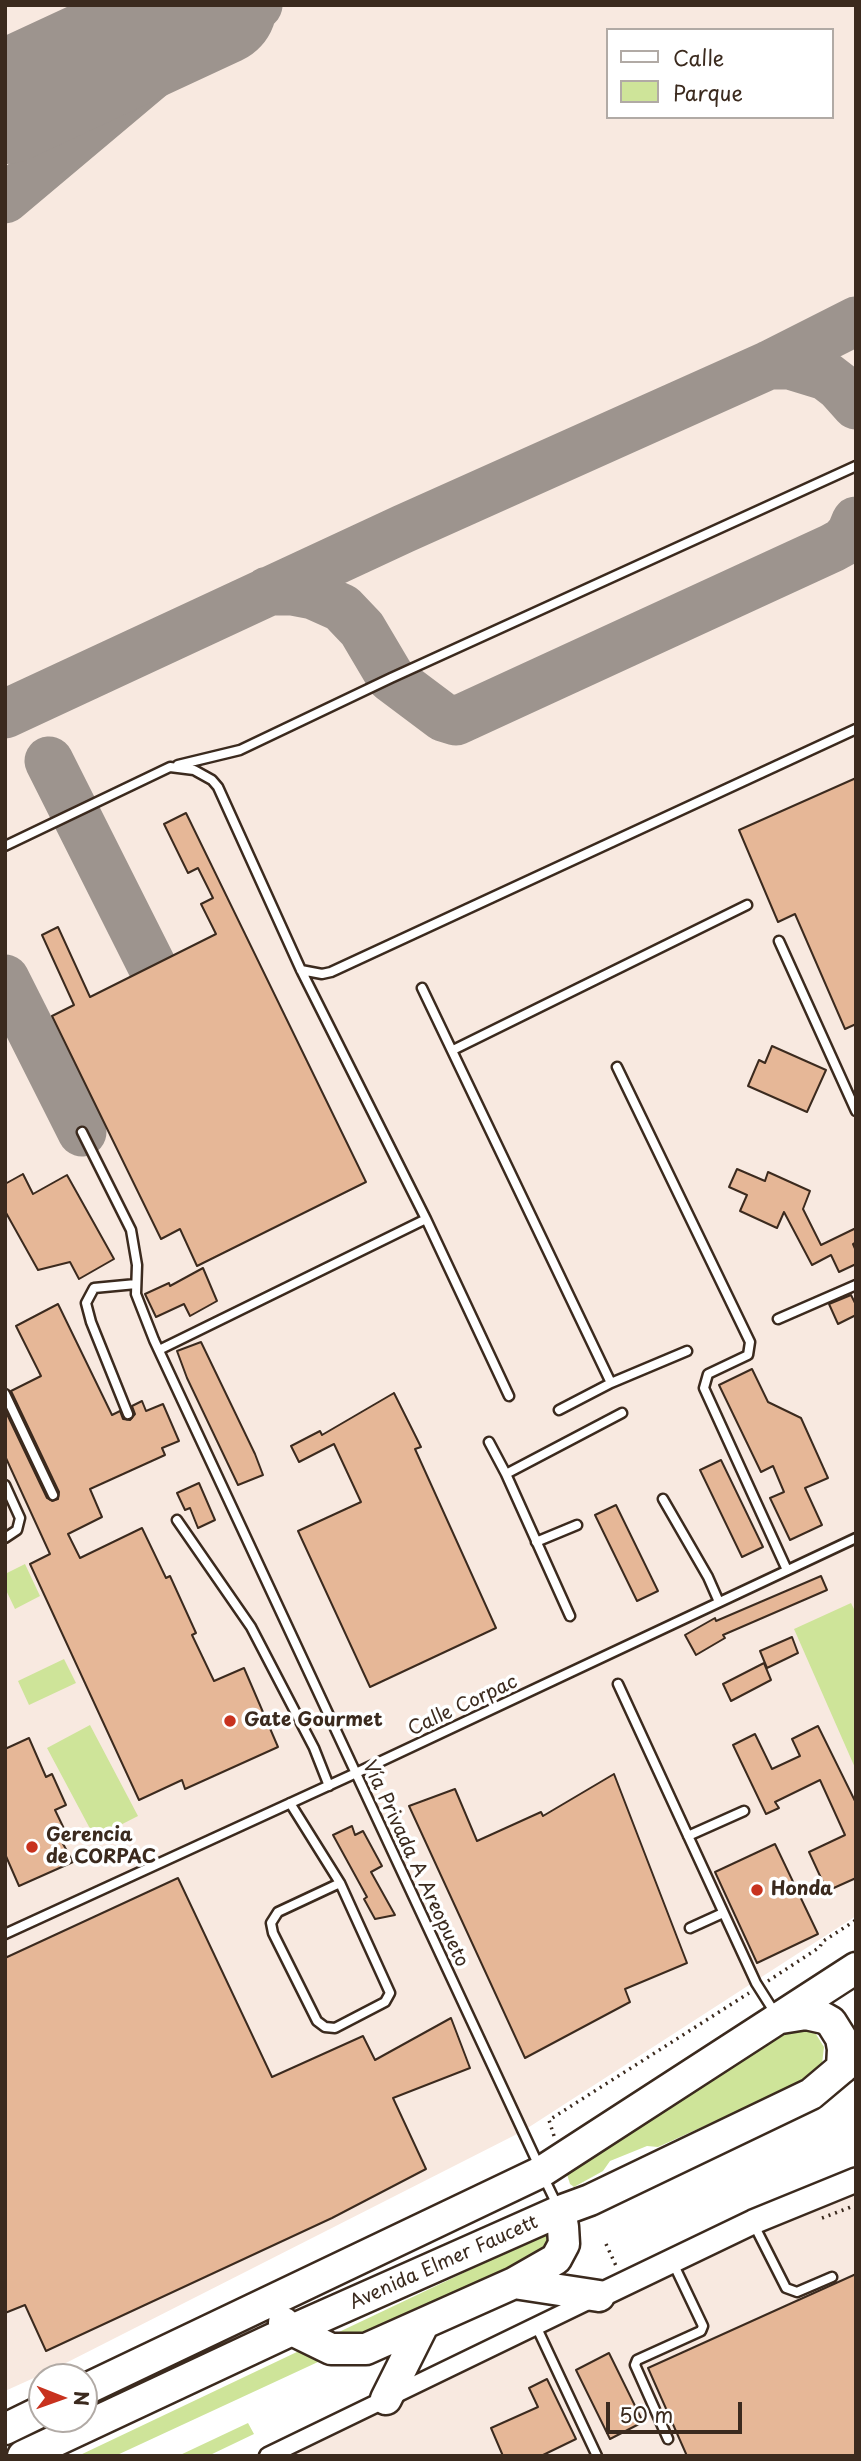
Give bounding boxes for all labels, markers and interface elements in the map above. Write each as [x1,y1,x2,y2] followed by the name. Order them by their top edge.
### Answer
[606,28,833,119] legend
[673,41,724,73] text: Calle
[673,76,743,108] text: Parque
[405,1671,521,1741] street label: Calle Corpac
[244,1710,383,1732] place label: Gate Gourmet
[222,1713,238,1729] marker: Gate Gourmet
[357,1757,473,1971] street label: Vía Privada A Areopueto
[46,1825,156,1869] place label: Gerencia de CORPAC
[24,1839,40,1855] marker: Gerencia de CORPAC
[771,1879,833,1901] place label: Honda
[749,1882,765,1898] marker: Honda
[346,2211,542,2315] street label: Avenida Elmer Faucett
[28,2363,98,2433] north arrow
[609,2388,746,2432] scale bar
[68,2391,96,2406] text: N
[619,2398,673,2430] text: 50 m

